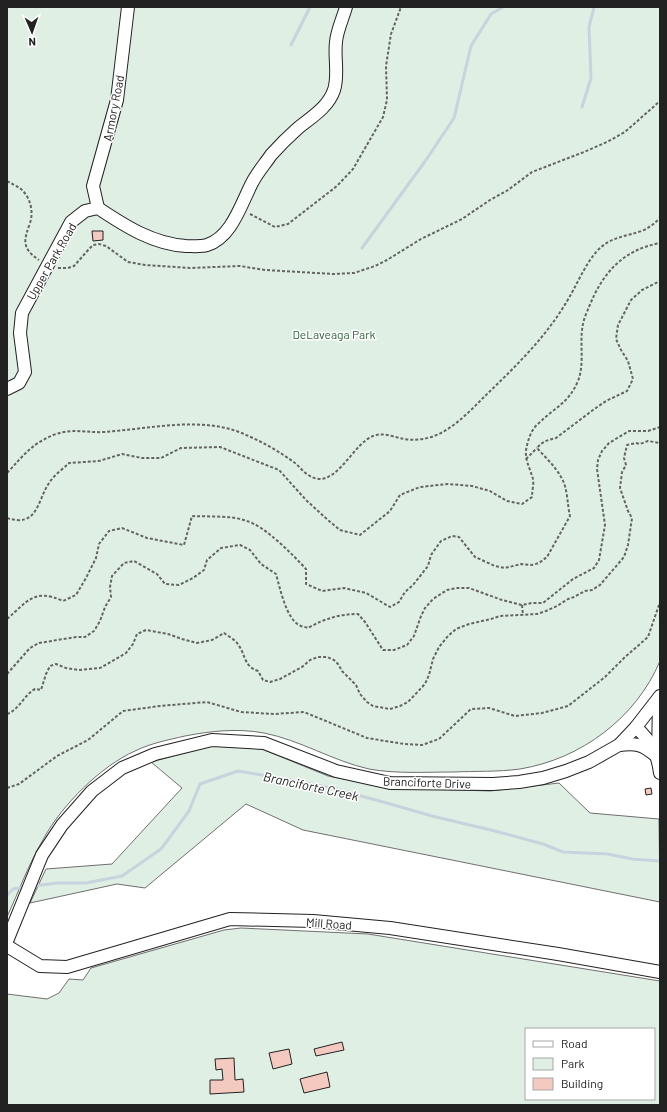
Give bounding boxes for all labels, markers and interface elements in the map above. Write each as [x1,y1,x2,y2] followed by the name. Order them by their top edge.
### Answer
[12,12,52,52] north arrow
[28,36,36,49] text: N
[100,74,126,142] street label: Armory Road
[23,220,79,302] street label: Upper Park Road
[292,327,376,341] park label: DeLaveaga Park
[262,768,361,804] water label: Branciforte Creek
[383,773,471,791] street label: Branciforte Drive
[306,914,352,932] street label: Mill Road
[525,1028,655,1100] legend
[561,1036,588,1050] text: Road
[561,1056,585,1070] text: Park
[561,1076,603,1090] text: Building

